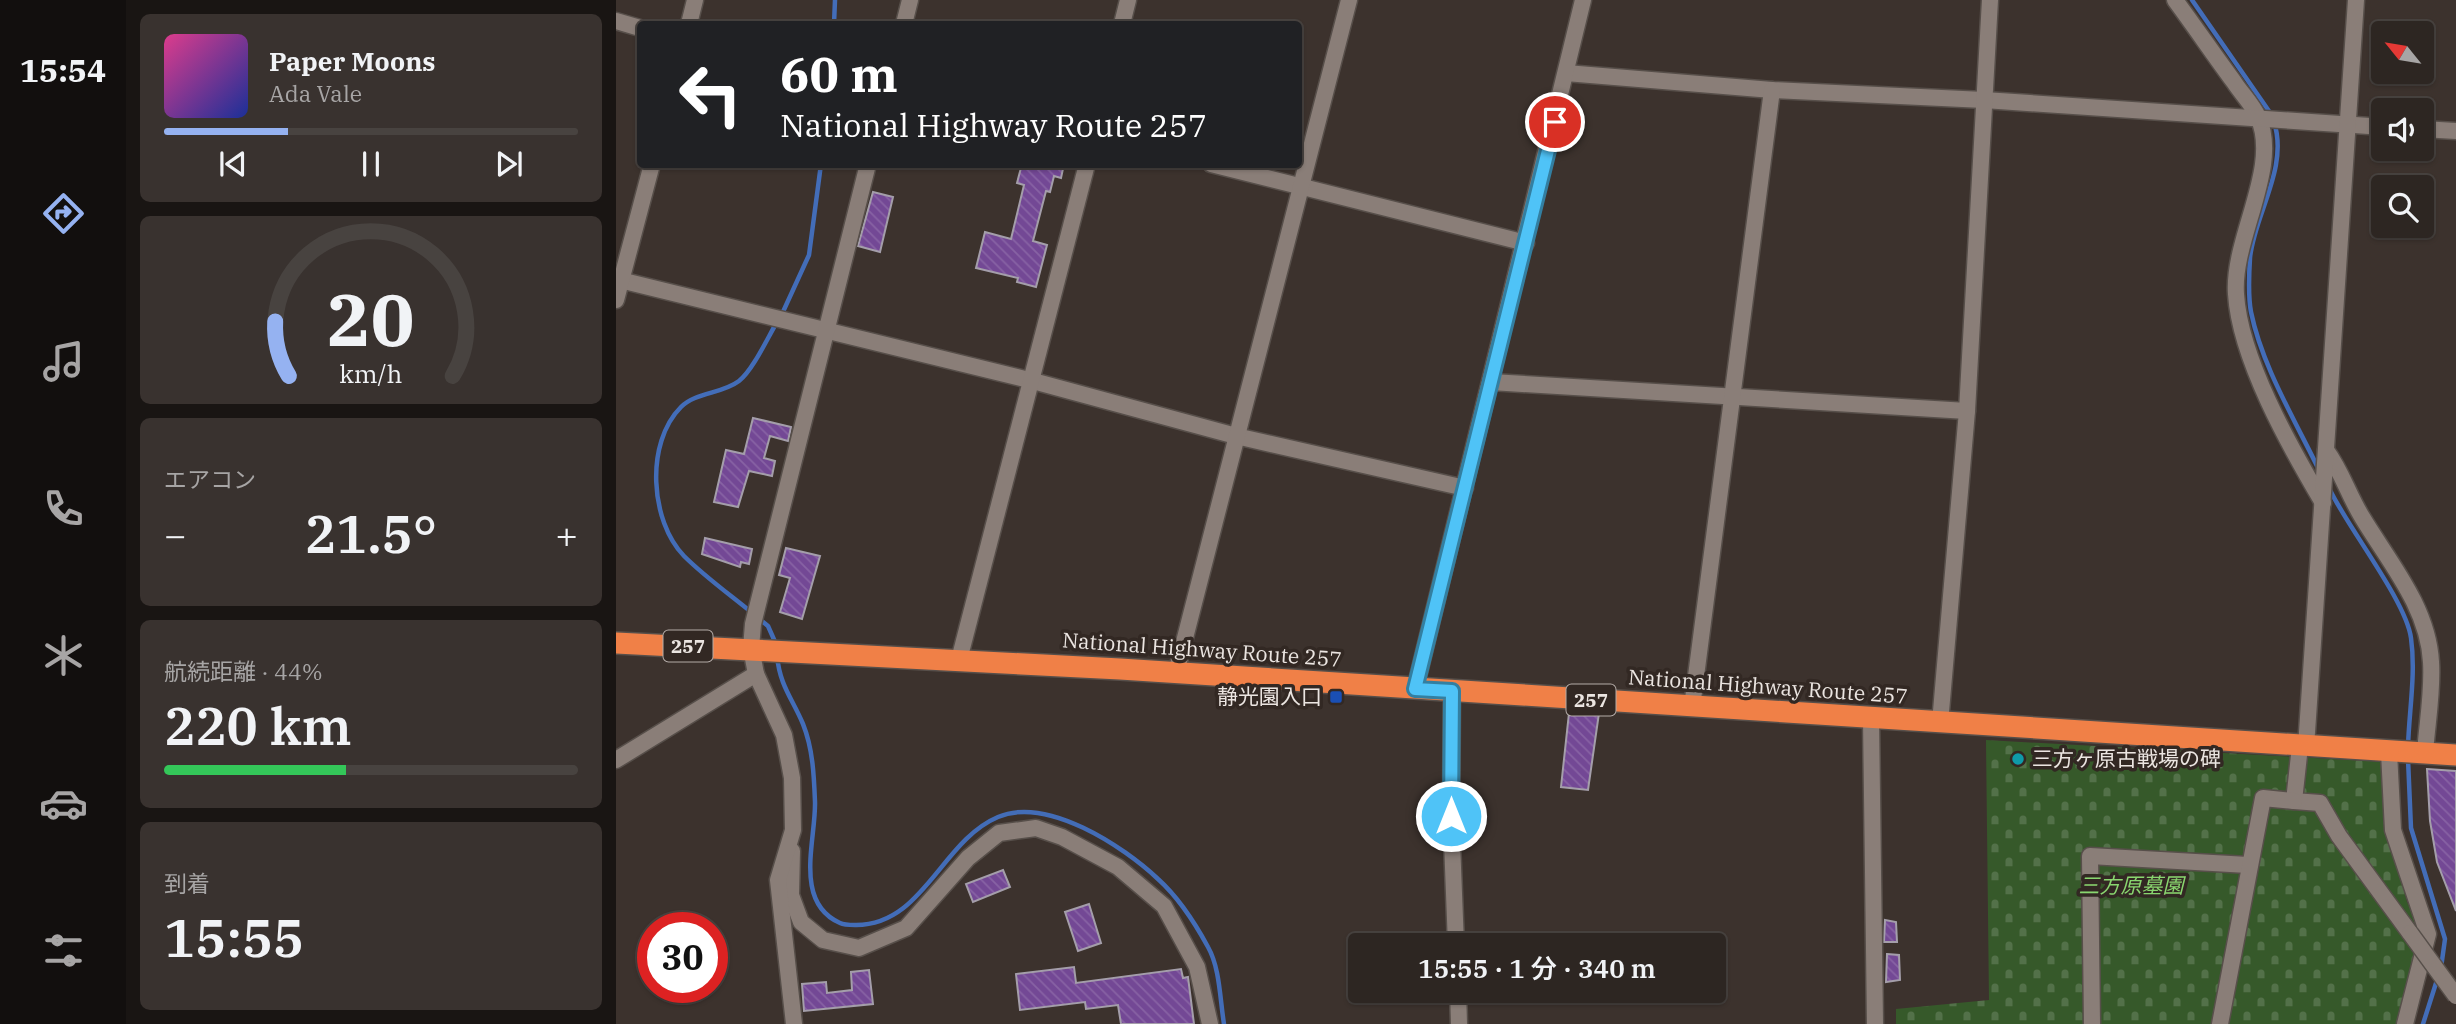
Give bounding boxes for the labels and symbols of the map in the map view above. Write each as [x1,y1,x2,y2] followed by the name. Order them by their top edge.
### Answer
[2371,21,2434,84] north arrow
[1525,92,1585,152] pin
[1061,625,1343,673] street label: National Highway Route 257
[664,631,712,662] road number: 257
[1627,662,1909,710] street label: National Highway Route 257
[1217,682,1322,710] place label: 静光園入口
[1566,684,1616,716] road number: 257
[1328,689,1344,705] marker: 静光園入口
[2032,744,2221,772] place label: 三方ヶ原古戦場の碑
[2010,751,2026,767] marker: 三方ヶ原古戦場の碑
[1414,779,1488,853] position arrow
[2079,871,2186,899] park label: 三方原墓園
[637,912,728,1003] speed limit sign: 30

